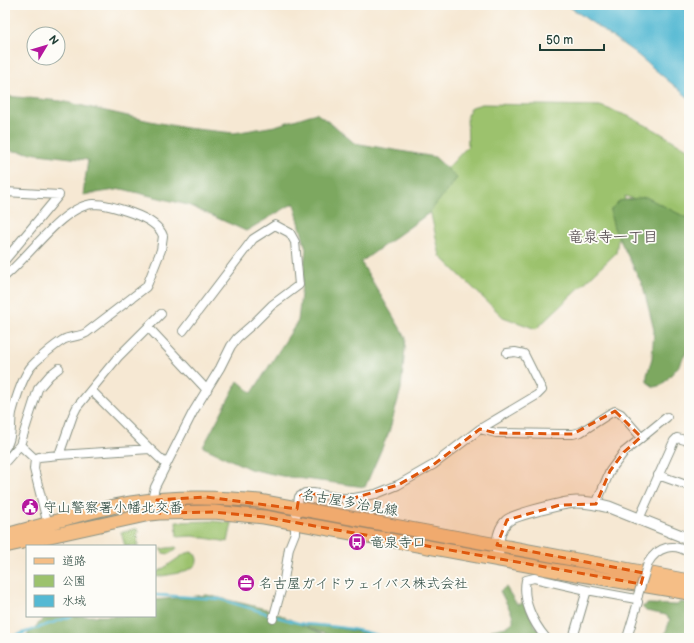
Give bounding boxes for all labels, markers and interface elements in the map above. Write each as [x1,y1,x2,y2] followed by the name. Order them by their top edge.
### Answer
[26,26,66,66] north arrow
[540,26,604,52] scale bar
[46,33,61,47] text: N
[546,33,573,48] text: 50 m
[568,228,658,247] district label: 竜泉寺一丁目
[300,486,400,519] street label: 名古屋多治見線
[20,497,40,517] public building icon: 守山警察署小幡北交番
[43,499,183,516] place label: 守山警察署小幡北交番
[347,532,367,552] bus stop icon: 竜泉寺口
[370,534,426,551] place label: 竜泉寺口
[26,545,156,617] legend
[62,554,86,569] text: 道路
[236,573,256,593] office icon: 名古屋ガイドウェイバス株式会社
[62,574,86,589] text: 公園
[259,575,468,592] place label: 名古屋ガイドウェイバス株式会社
[62,594,86,609] text: 水域

